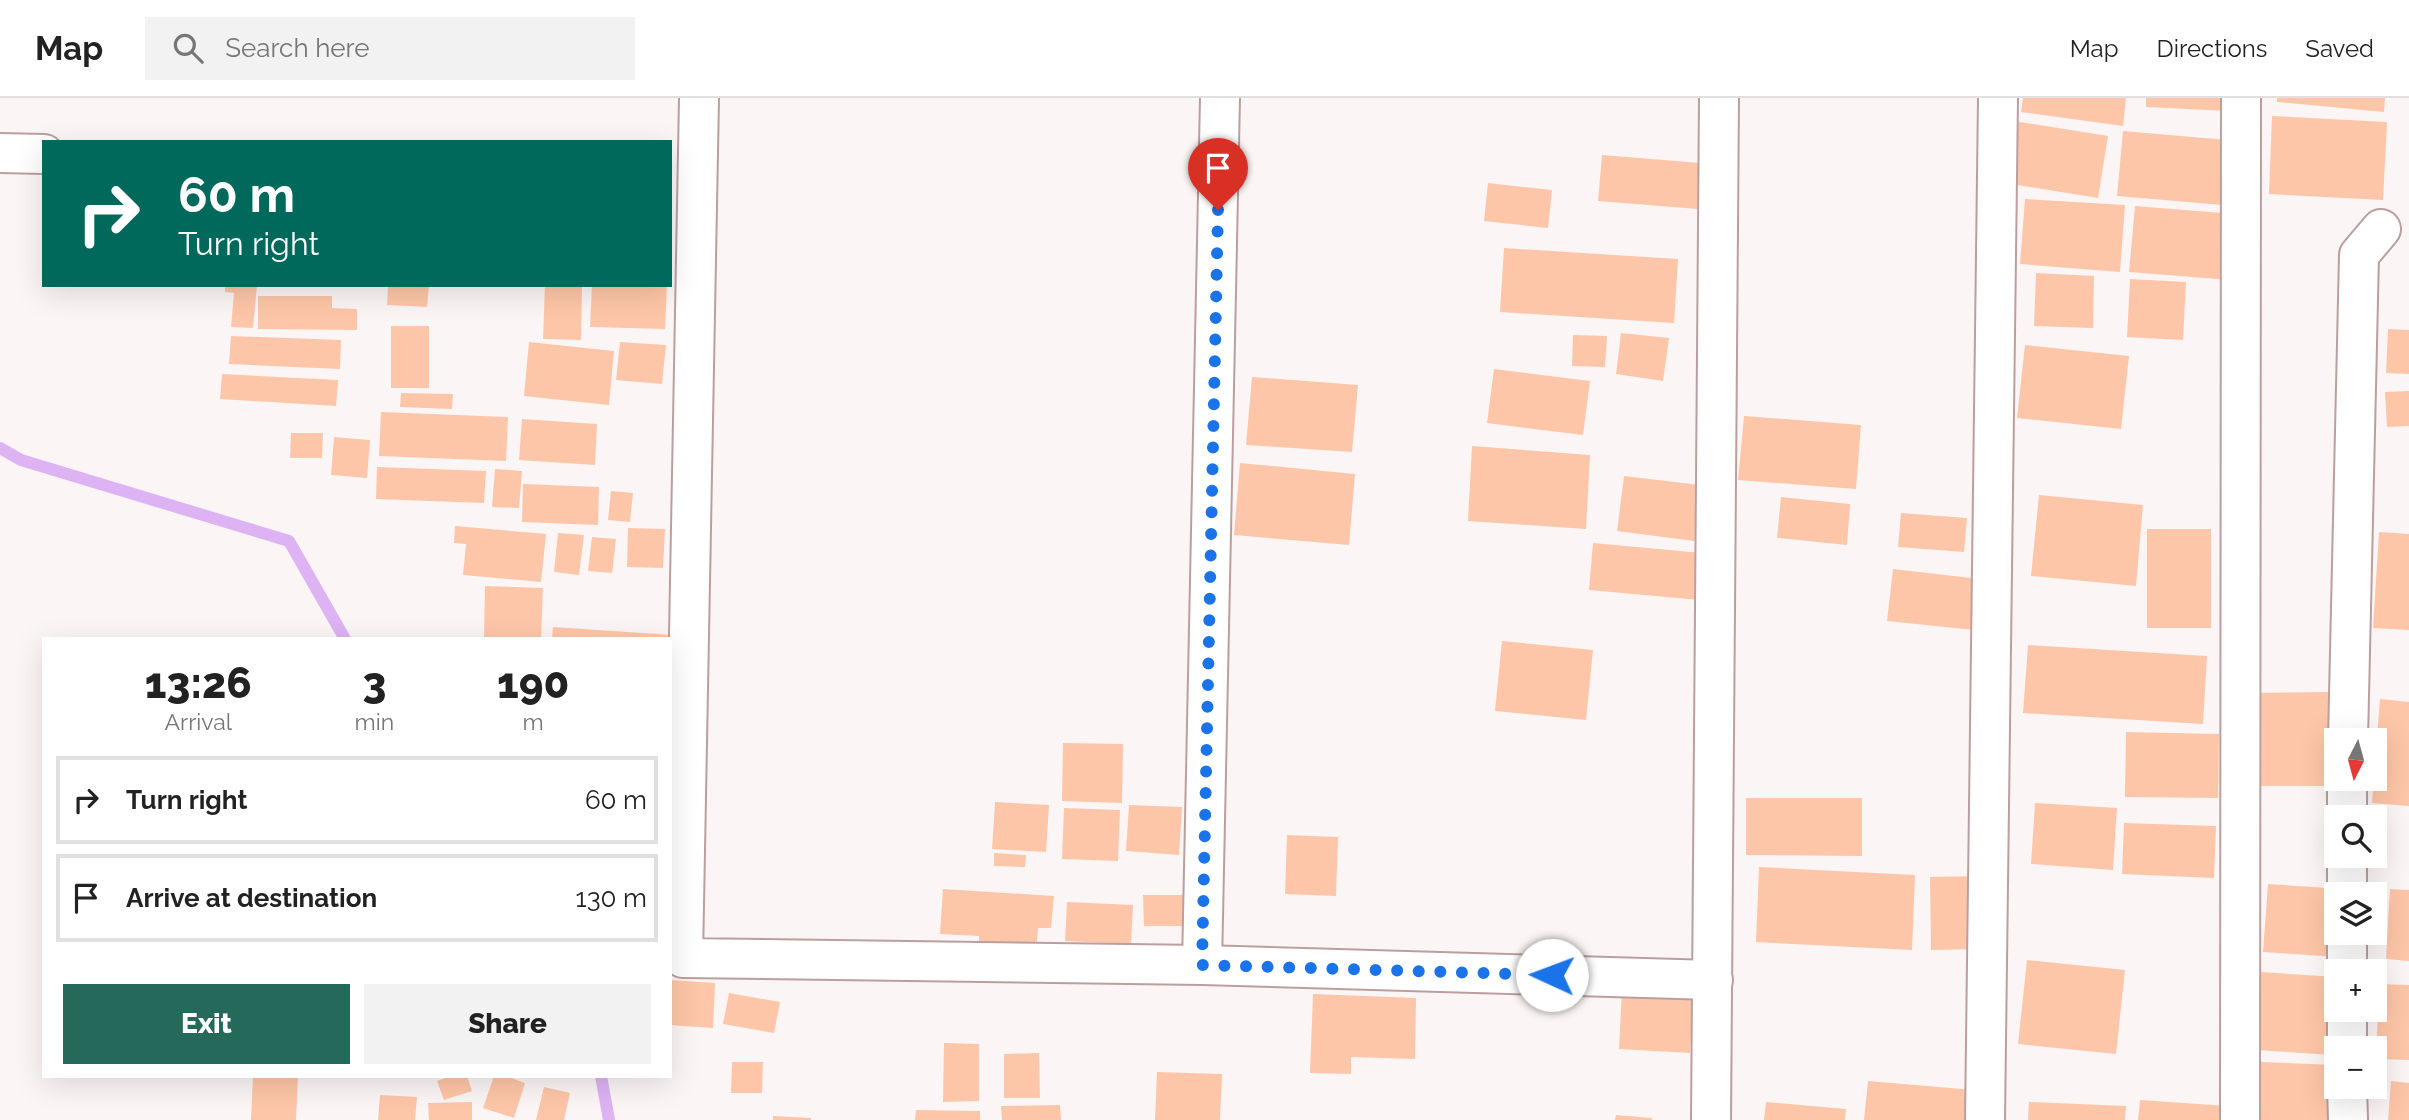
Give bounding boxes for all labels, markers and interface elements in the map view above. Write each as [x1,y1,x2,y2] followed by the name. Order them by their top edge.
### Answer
[145,17,635,80] search box
[35,29,103,68] text: Map
[169,29,207,67] icon: search
[225,33,370,63] text: Search here
[2070,34,2119,63] text: Map
[2157,34,2267,63] text: Directions
[2305,34,2374,63] text: Saved
[1188,138,1248,210] pin
[1199,149,1237,187] icon: arrive
[178,166,295,223] text: 60 m
[63,168,154,259] icon: right
[178,225,319,262] text: Turn right
[145,659,252,708] text: 13:26
[362,659,386,708] text: 3
[497,659,569,708] text: 190
[165,708,232,735] text: Arrival
[355,708,394,735] text: min
[523,708,544,735] text: m
[2324,728,2387,791] north arrow
[2324,728,2387,1099] map controls
[67,781,105,819] icon: right
[126,785,247,815] text: Turn right
[585,785,647,815] text: 60 m
[2324,805,2387,868] button: search
[67,879,105,917] icon: arrive
[2324,882,2387,945] button: layers
[126,883,377,913] text: Arrive at destination
[576,883,647,913] text: 130 m
[1515,938,1589,1012] position arrow
[2324,959,2387,1022] button: +
[63,984,350,1064] button: Exit
[364,984,651,1064] button: Share
[2324,1036,2387,1099] button: −

